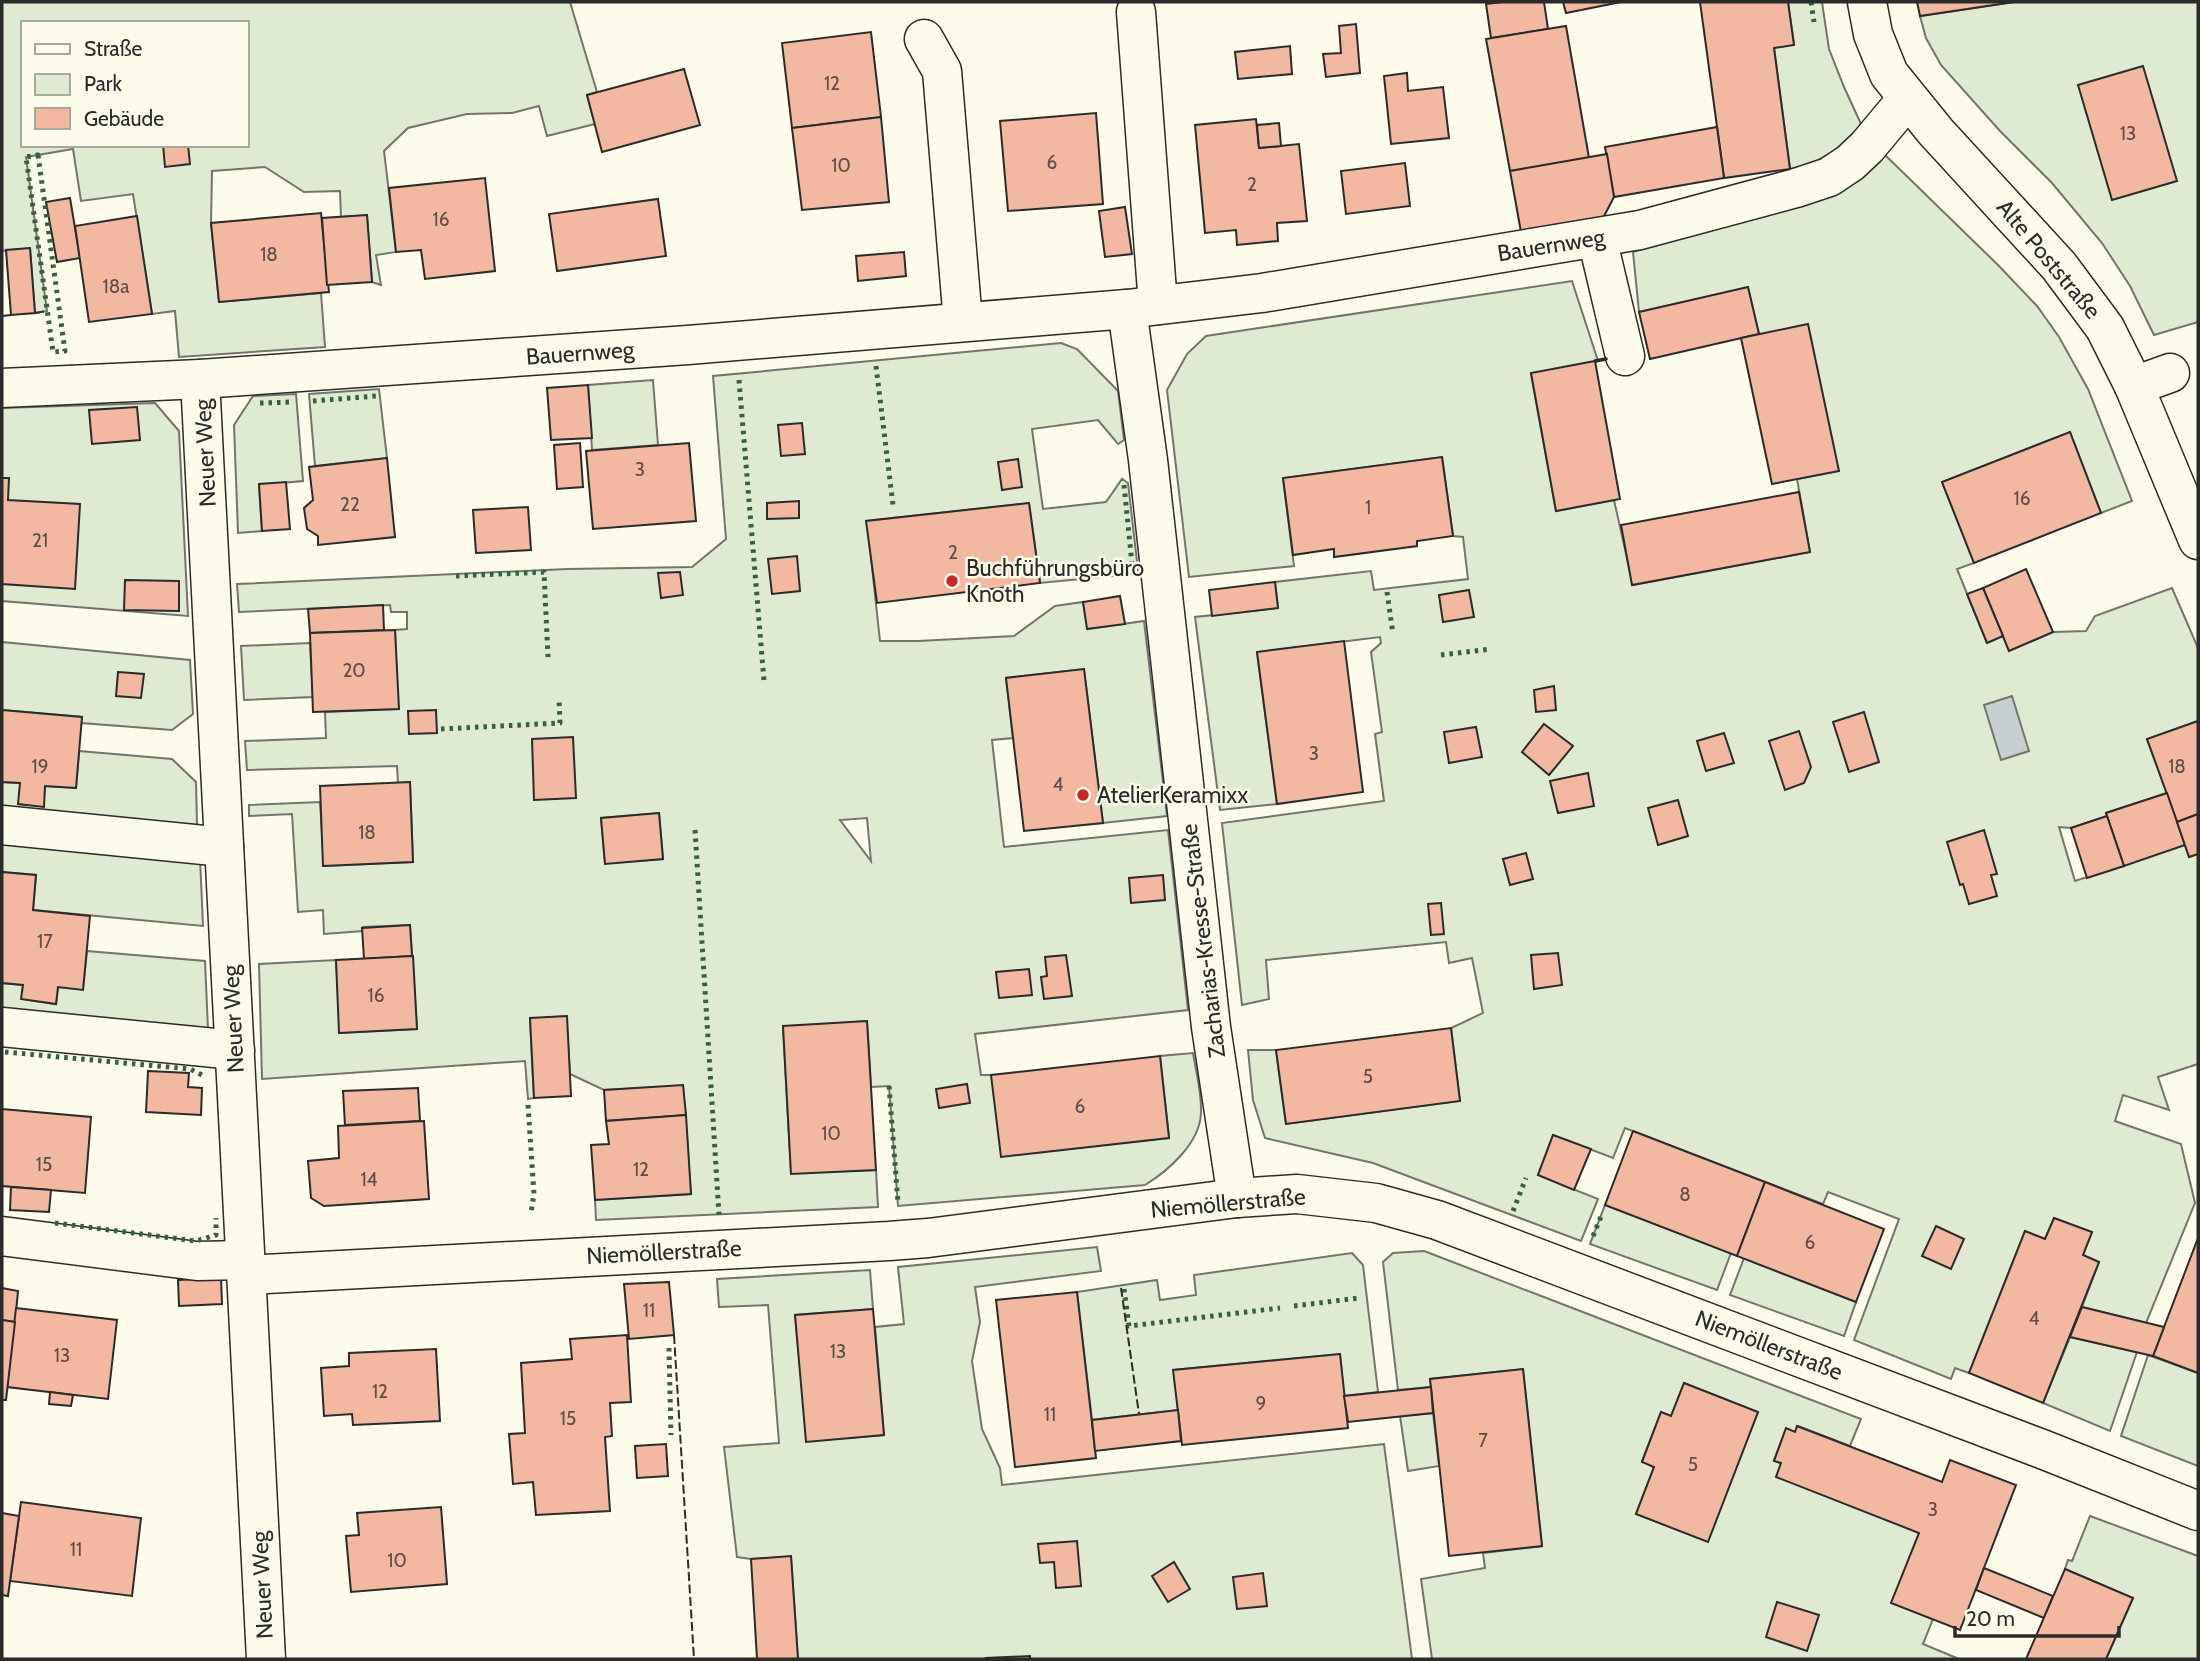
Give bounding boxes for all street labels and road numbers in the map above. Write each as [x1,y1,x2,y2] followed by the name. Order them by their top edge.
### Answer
[1991,194,2107,324] street label: Alte Poststraße
[1495,223,1607,267] street label: Bauernweg
[525,335,636,371] street label: Bauernweg
[188,398,222,508] street label: Neuer Weg
[1175,822,1231,1060] street label: Zacharias-Kresse-Straße
[216,964,250,1074] street label: Neuer Weg
[1149,1182,1307,1224] street label: Niemöllerstraße
[586,1234,743,1270] street label: Niemöllerstraße
[1691,1304,1847,1386] street label: Niemöllerstraße
[245,1530,279,1640] street label: Neuer Weg

